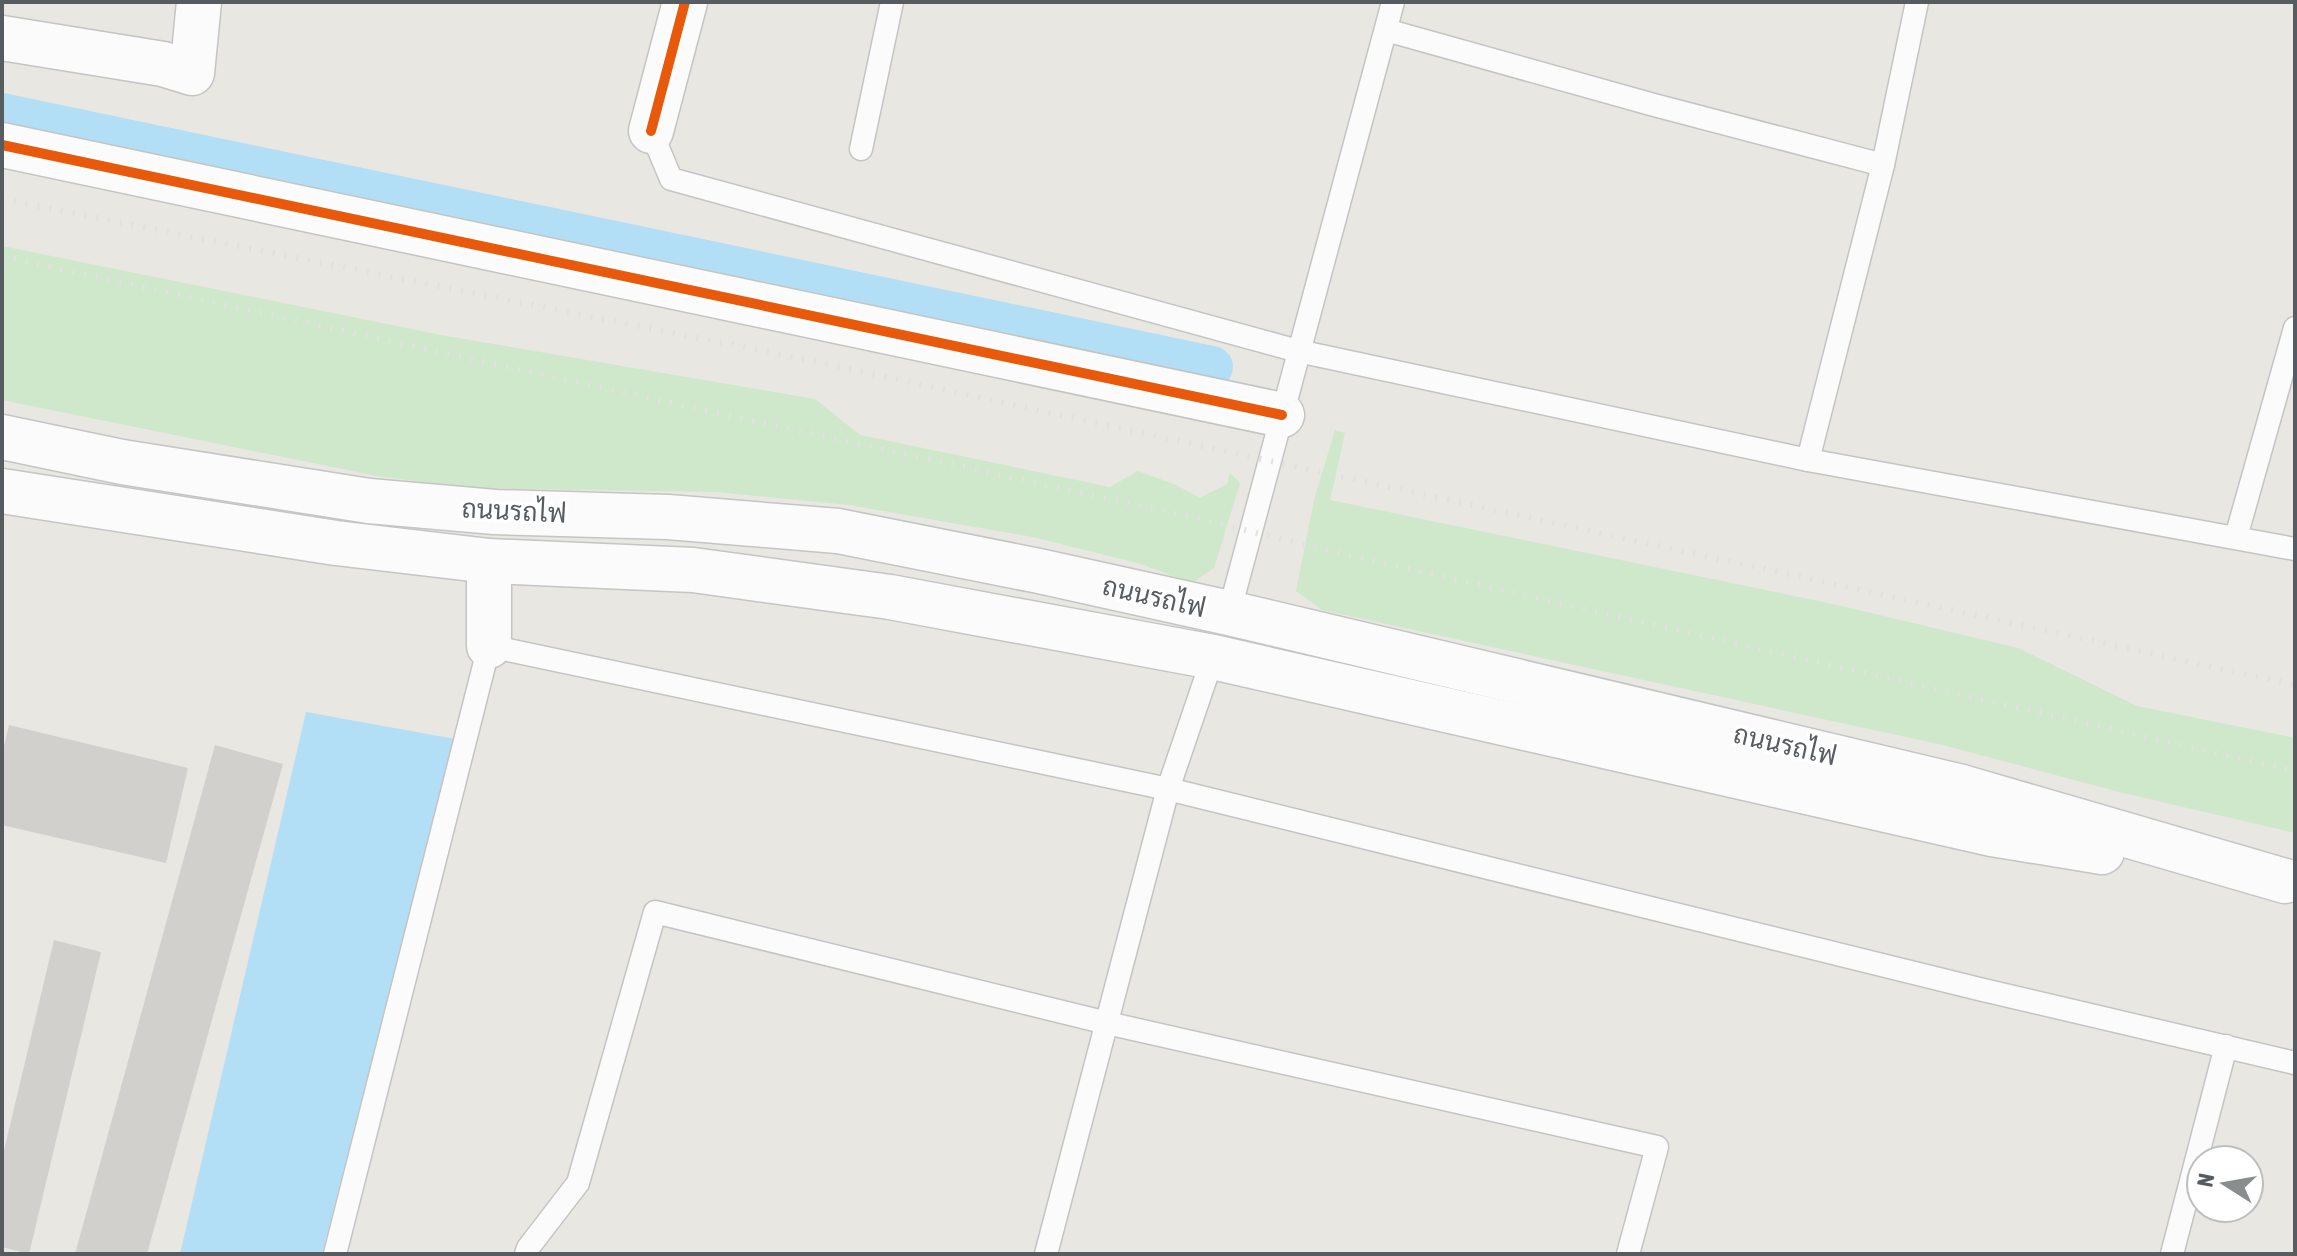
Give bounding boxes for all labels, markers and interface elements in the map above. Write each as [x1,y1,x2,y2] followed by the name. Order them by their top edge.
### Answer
[461,492,567,529] street label: ถนนรถไฟ
[1100,570,1209,623] street label: ถนนรถไฟ
[1731,718,1840,771] street label: ถนนรถไฟ
[2185,1144,2265,1224] north arrow
[2191,1171,2219,1189] text: N

